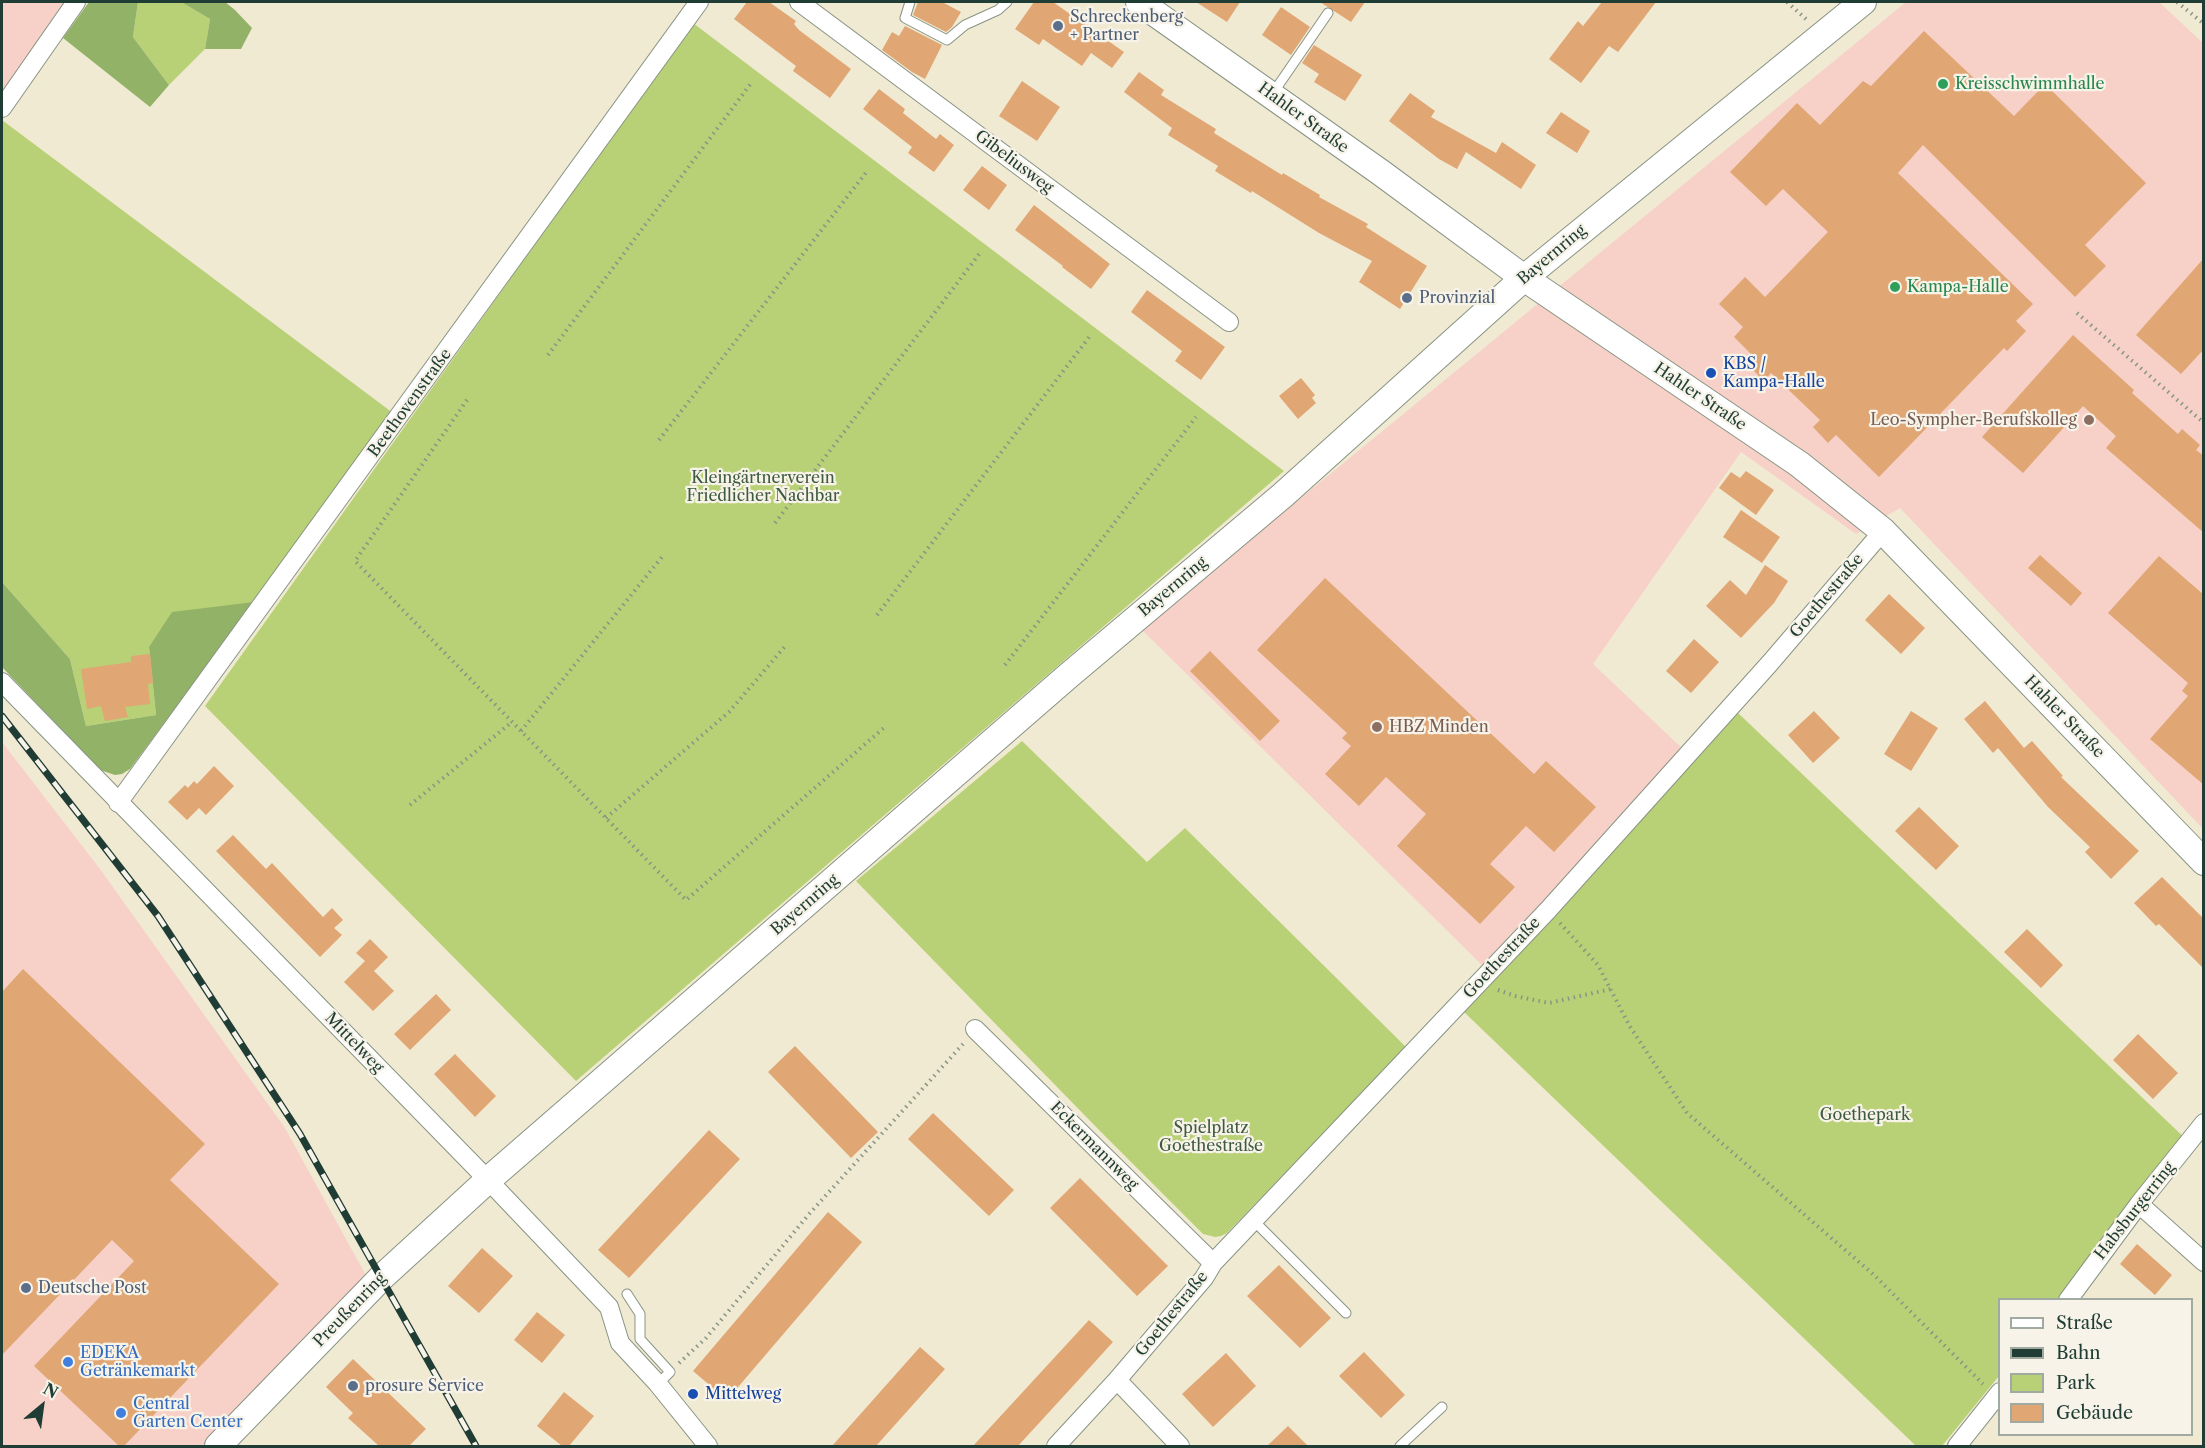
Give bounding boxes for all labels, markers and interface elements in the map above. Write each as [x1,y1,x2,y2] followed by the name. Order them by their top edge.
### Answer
[1070,7,1183,45] place label: Schreckenberg + Partner
[1051,19,1065,33] marker: Schreckenberg + Partner
[1955,74,2105,94] place label: Kreisschwimmhalle
[1936,77,1950,91] marker: Kreisschwimmhalle
[1254,79,1352,157] street label: Hahler Straße
[971,126,1057,198] street label: Gibeliusweg
[1514,221,1590,289] street label: Bayernring
[1907,277,2009,297] place label: Kampa-Halle
[1888,280,1902,294] marker: Kampa-Halle
[1419,288,1495,308] place label: Provinzial
[1400,291,1414,305] marker: Provinzial
[364,345,456,461] street label: Beethovenstraße
[1723,354,1825,392] place label: KBS / Kampa-Halle
[1650,359,1750,435] street label: Hahler Straße
[1704,366,1718,380] marker: KBS / Kampa-Halle
[1870,410,2077,430] place label: Leo-Sympher-Berufskolleg
[2082,413,2096,427] marker: Leo-Sympher-Berufskolleg
[686,468,840,506] park label: Kleingärtnerverein Friedlicher Nachbar
[1786,550,1868,642] street label: Goethestraße
[1135,553,1211,621] street label: Bayernring
[2020,672,2108,762] street label: Hahler Straße
[1389,717,1489,737] place label: HBZ Minden
[1370,720,1384,734] marker: HBZ Minden
[767,870,843,940] street label: Bayernring
[1460,913,1544,1003] street label: Goethestraße
[321,1009,387,1077] street label: Mittelweg
[1046,1098,1142,1194] street label: Eckermannweg
[1820,1105,1910,1125] park label: Goethepark
[1159,1118,1263,1156] park label: Spielplatz Goethestraße
[2091,1158,2179,1264] street label: Habsburgerring
[1132,1268,1212,1360] street label: Goethestraße
[310,1269,390,1351] street label: Preußenring
[38,1278,147,1298] place label: Deutsche Post
[19,1281,33,1295] marker: Deutsche Post
[1998,1298,2193,1436] legend
[2056,1312,2113,1334] text: Straße
[2056,1342,2101,1364] text: Bahn
[80,1343,195,1381] place label: EDEKA Getränkemarkt
[61,1355,75,1369] marker: EDEKA Getränkemarkt
[2056,1372,2095,1394] text: Park
[12,1376,72,1436] north arrow
[365,1376,484,1396] place label: prosure Service
[40,1378,62,1402] text: N
[346,1379,360,1393] marker: prosure Service
[705,1384,781,1404] place label: Mittelweg
[686,1387,700,1401] marker: Mittelweg
[133,1394,243,1432] place label: Central Garten Center
[2056,1402,2133,1424] text: Gebäude
[114,1406,128,1420] marker: Central Garten Center

